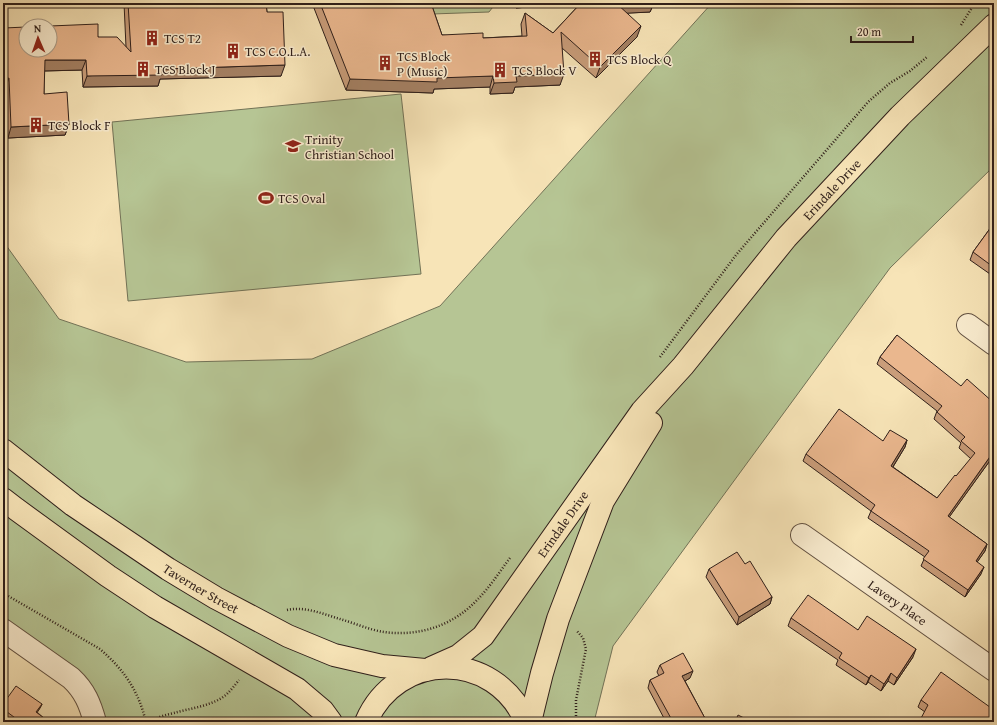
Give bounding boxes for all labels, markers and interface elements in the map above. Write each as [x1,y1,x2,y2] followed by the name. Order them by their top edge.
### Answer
[18,18,58,58] north arrow
[851,18,913,44] scale bar
[34,20,42,36] text: N
[857,23,881,40] text: 20 m
[143,29,161,47] building icon: TCS T2
[164,29,201,48] place label: TCS T2
[224,42,242,60] building icon: TCS C.O.L.A.
[245,42,310,61] place label: TCS C.O.L.A.
[397,47,451,81] place label: TCS Block P (Music)
[586,50,604,68] building icon: TCS Block Q
[607,50,672,69] place label: TCS Block Q
[376,54,394,72] building icon: TCS Block P (Music)
[134,60,152,78] building icon: TCS Block J
[155,60,215,79] place label: TCS Block J
[491,61,509,79] building icon: TCS Block V
[512,61,577,80] place label: TCS Block V
[27,116,45,134] building icon: TCS Block F
[48,116,111,135] place label: TCS Block F
[305,130,395,164] place label: Trinity Christian School
[284,137,302,155] school or university icon: Trinity Christian School
[798,154,865,224] street label: Erindale Drive
[257,189,275,207] sports icon: TCS Oval
[278,189,326,208] place label: TCS Oval
[532,486,593,561] street label: Erindale Drive
[159,559,243,618] street label: Taverner Street
[864,575,931,630] street label: Lavery Place

